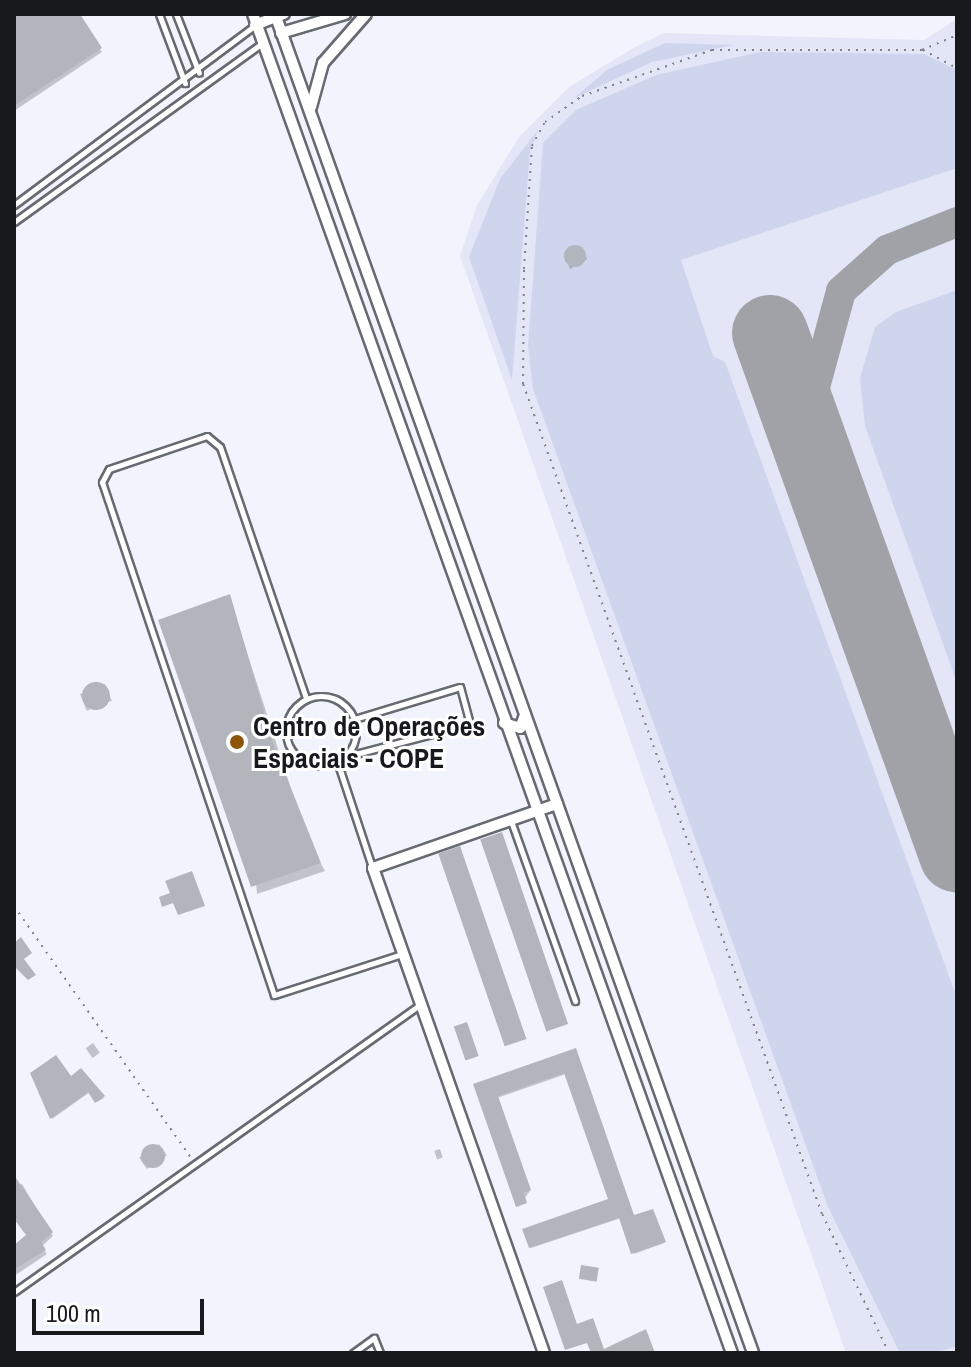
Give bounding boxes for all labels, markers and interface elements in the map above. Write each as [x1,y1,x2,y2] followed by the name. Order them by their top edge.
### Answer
[253,709,485,775] place label: Centro de Operações Espaciais - COPE
[228,733,246,751] marker: Centro de Operações Espaciais - COPE
[36,1283,208,1333] scale bar
[46,1297,101,1329] text: 100 m

